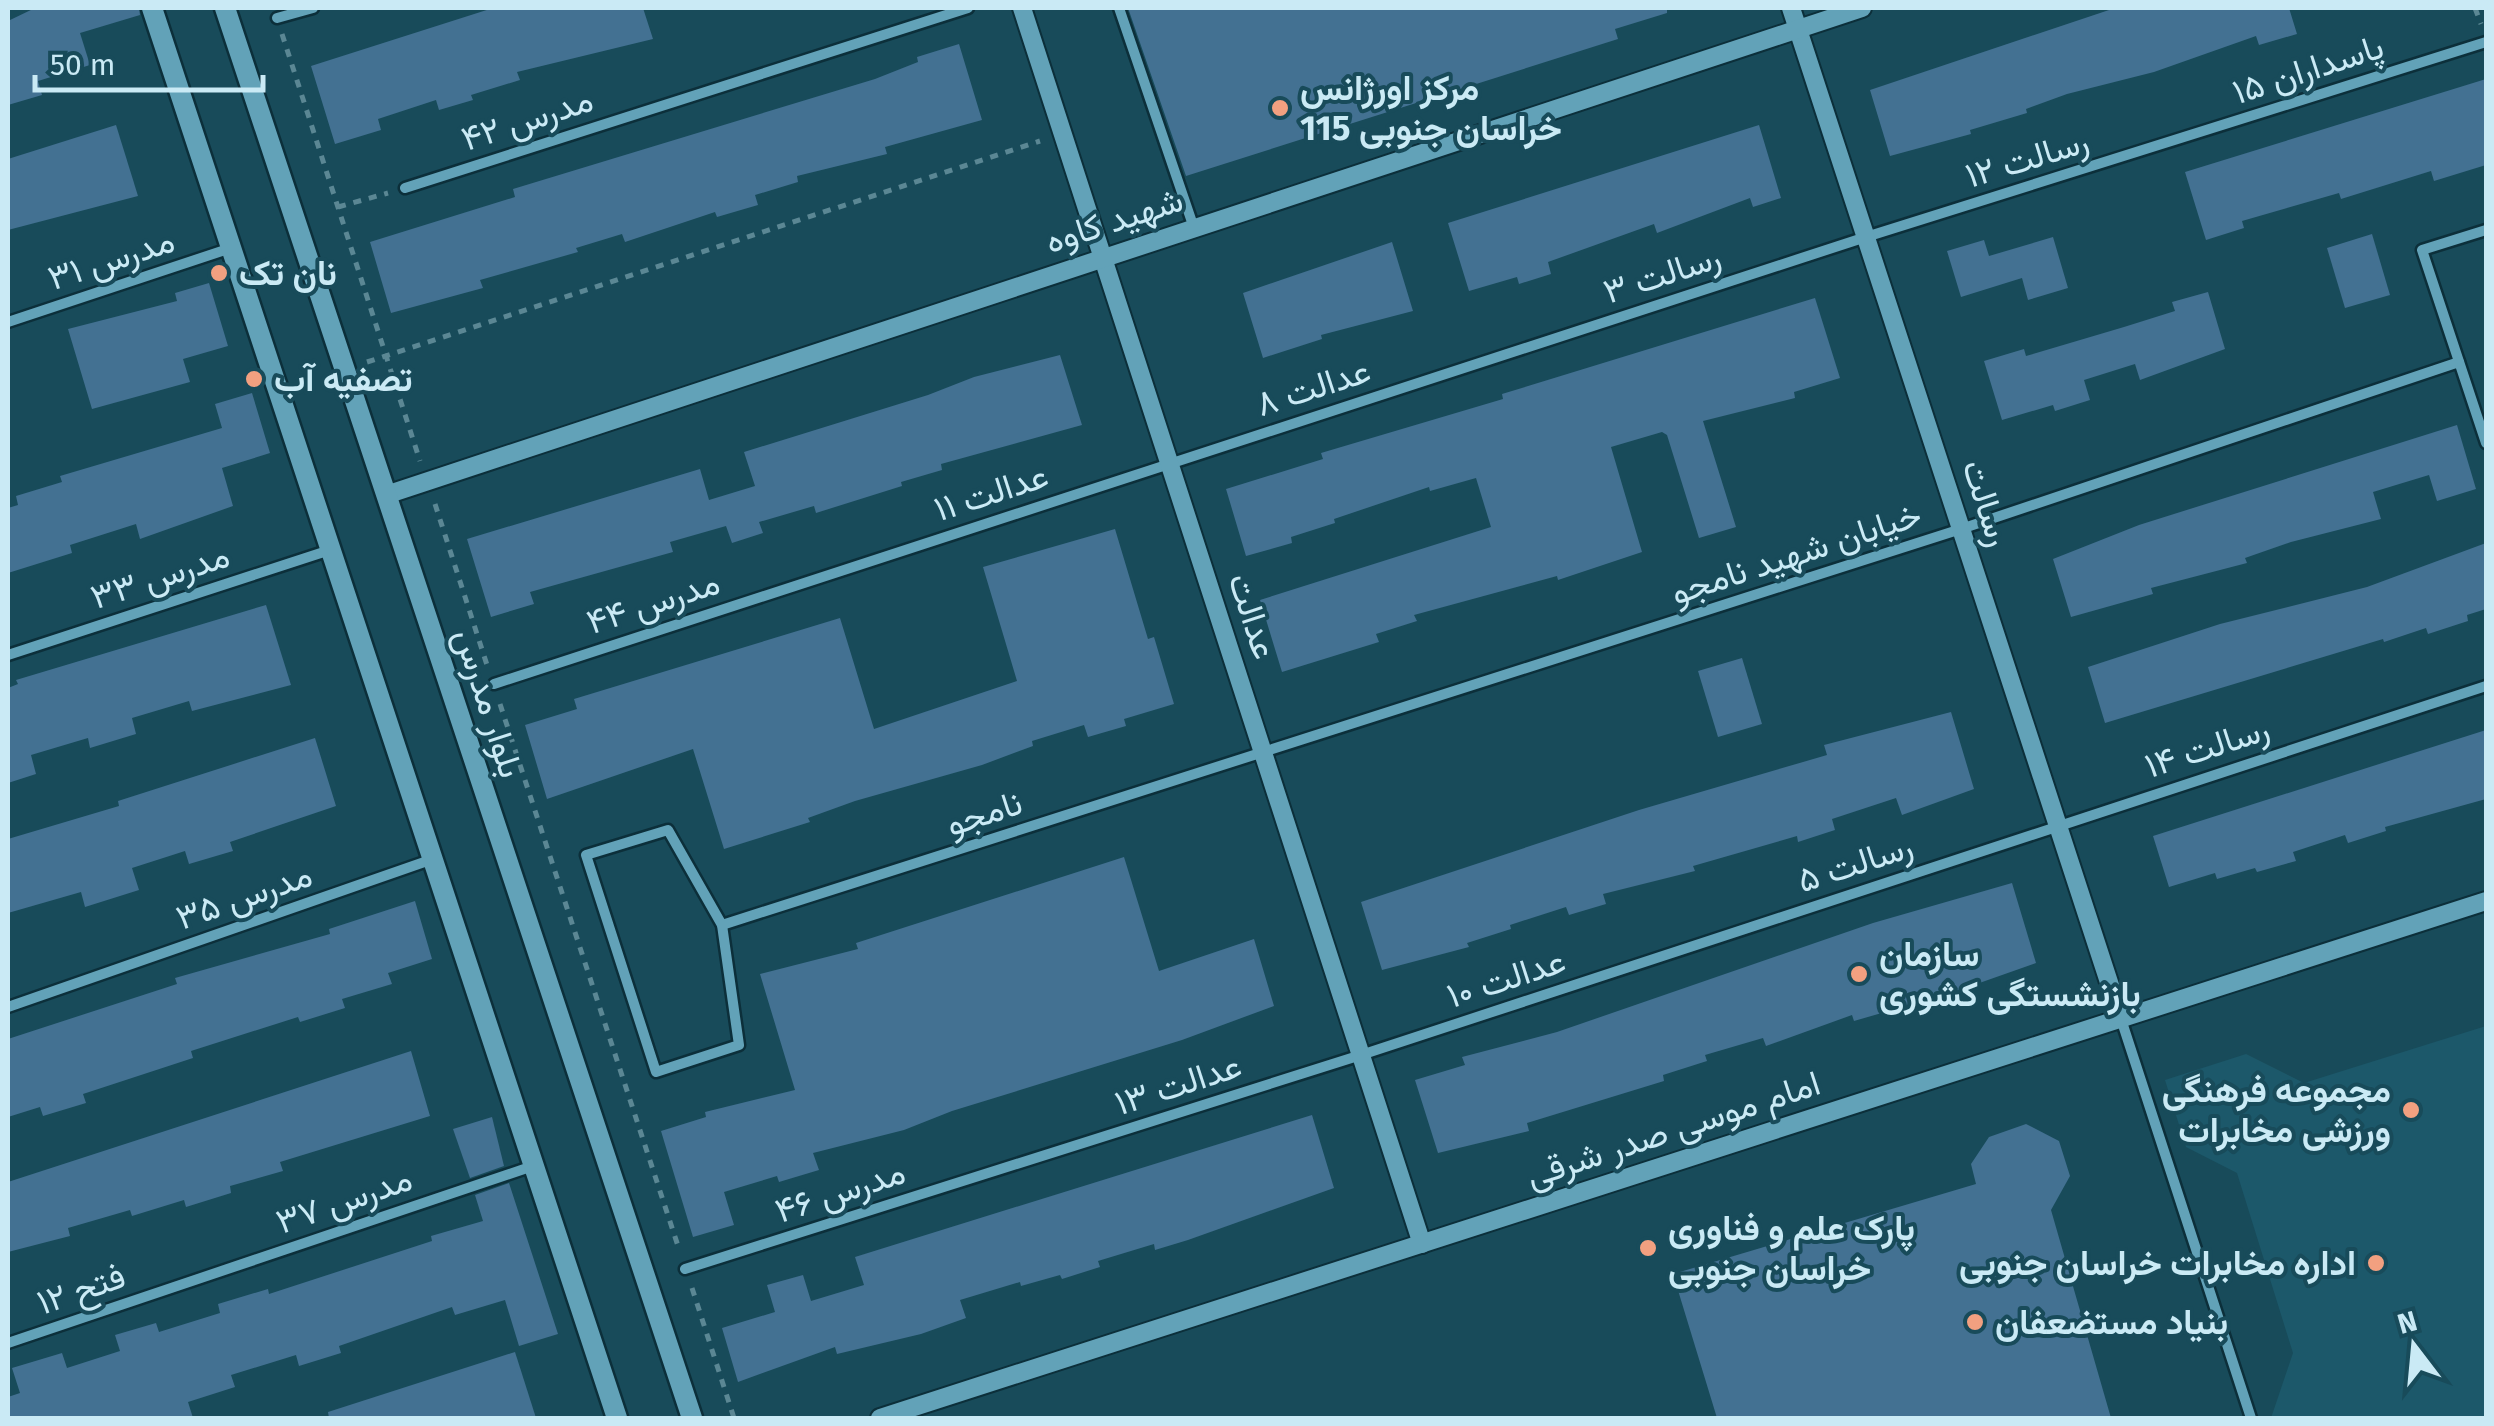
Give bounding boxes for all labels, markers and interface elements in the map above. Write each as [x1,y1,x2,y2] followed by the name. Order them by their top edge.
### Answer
[2227,25,2390,116] street label: پاسداران ۱۵
[35,30,262,92] scale bar
[50,47,115,83] text: 50 m
[1300,67,1562,150] place label: مرکز اورژانس 115 خراسان جنوبی
[456,78,598,161] street label: مدرس ۴۲
[1269,97,1291,119] marker: مرکز اورژانس 115 خراسان جنوبی
[1960,119,2094,198] street label: رسالت ۱۲
[1040,178,1188,263] street label: شهید کاوه
[43,219,180,300] street label: مدرس ۳۱
[1598,235,1726,314] street label: رسالت ۳
[239,252,337,294] place label: نان تک
[208,262,230,284] marker: نان تک
[1251,349,1375,425] street label: عدالت ۸
[274,358,413,400] place label: تصفیه آب
[243,368,265,390] marker: تصفیه آب
[929,454,1053,530] street label: عدالت ۱۱
[1952,454,2021,552] street label: رسالت
[1666,493,1927,614] street label: خیابان شهید نامجو
[85,534,235,619] street label: مدرس ۳۳
[581,561,725,644] street label: مدرس ۴۴
[1219,568,1287,664] street label: عدالت
[444,623,533,783] street label: بلوار مدرس
[2140,707,2275,788] street label: رسالت ۱۴
[941,781,1028,846] street label: نامجو
[1792,825,1918,902] street label: رسالت ۵
[171,853,318,940] street label: مدرس ۳۵
[1879,933,2141,1016] place label: سازمان بازنشستگی کشوری
[1442,939,1570,1017] street label: عدالت ۱۰
[1848,963,1870,985] marker: سازمان بازنشستگی کشوری
[1110,1044,1246,1124] street label: عدالت ۱۳
[1521,1062,1826,1198] street label: امام موسی صدر شرقی
[2162,1069,2391,1152] place label: مجموعه فرهنگی ورزشی مخابرات
[2400,1099,2422,1121] marker: مجموعه فرهنگی ورزشی مخابرات
[770,1150,911,1233] street label: مدرس ۴۶
[271,1157,418,1244] street label: مدرس ۳۷
[1668,1207,1915,1290] place label: پارک علم و فناوری خراسان جنوبی
[1637,1237,1659,1259] marker: پارک علم و فناوری خراسان جنوبی
[1959,1242,2356,1285] place label: اداره مخابرات خراسان جنوبی
[2365,1252,2387,1274] marker: اداره مخابرات خراسان جنوبی
[31,1254,132,1326] street label: فتح ۱۲
[2364,1296,2464,1396] north arrow
[1995,1301,2228,1343] place label: بنیاد مستضعفان
[2394,1304,2421,1341] text: N
[1964,1311,1986,1333] marker: بنیاد مستضعفان

